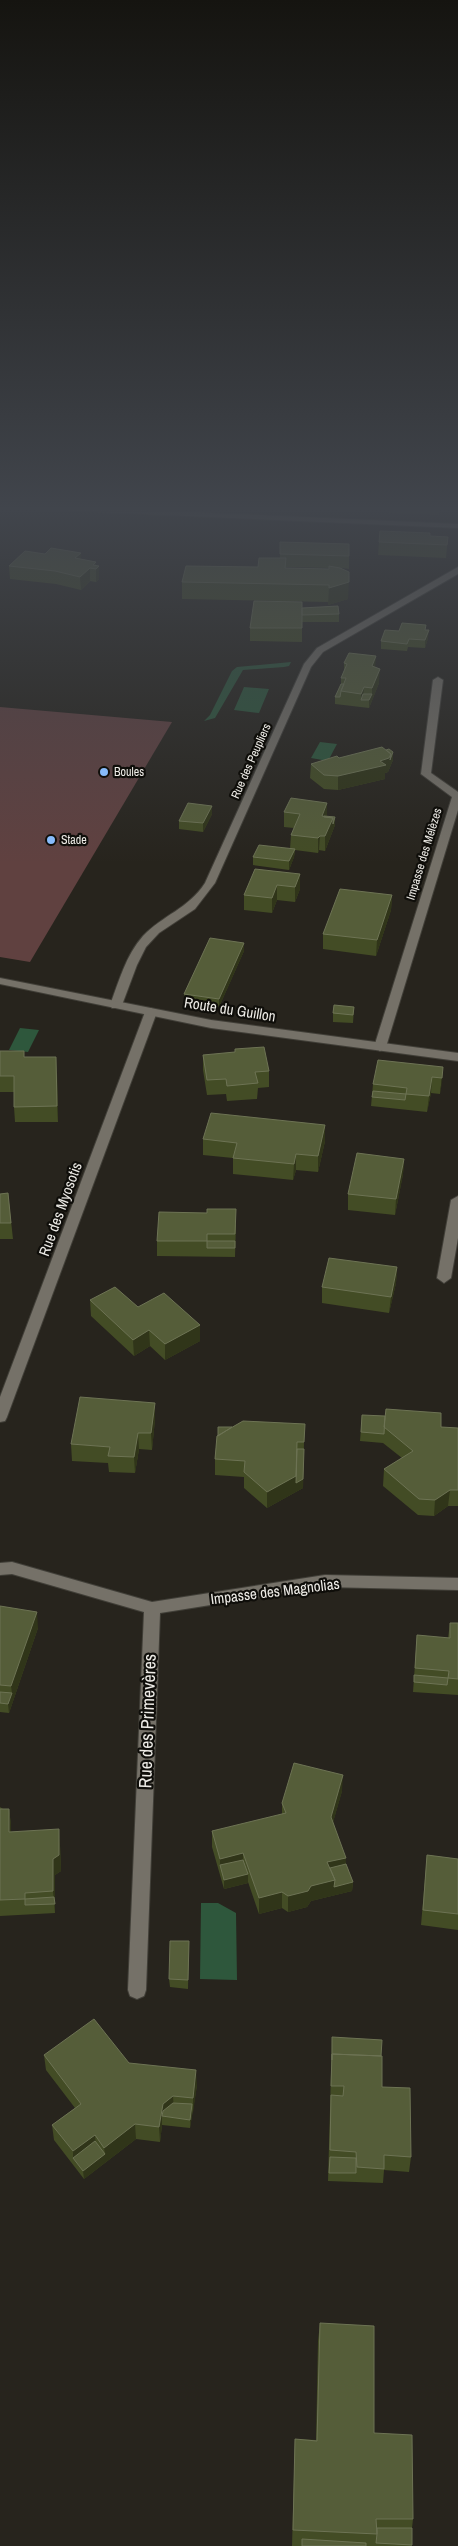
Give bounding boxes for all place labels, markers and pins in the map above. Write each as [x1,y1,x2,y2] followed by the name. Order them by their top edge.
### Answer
[114,764,144,780] place label: Boules
[98,766,110,778] marker: Boules
[61,832,87,848] place label: Stade
[45,834,57,846] marker: Stade

